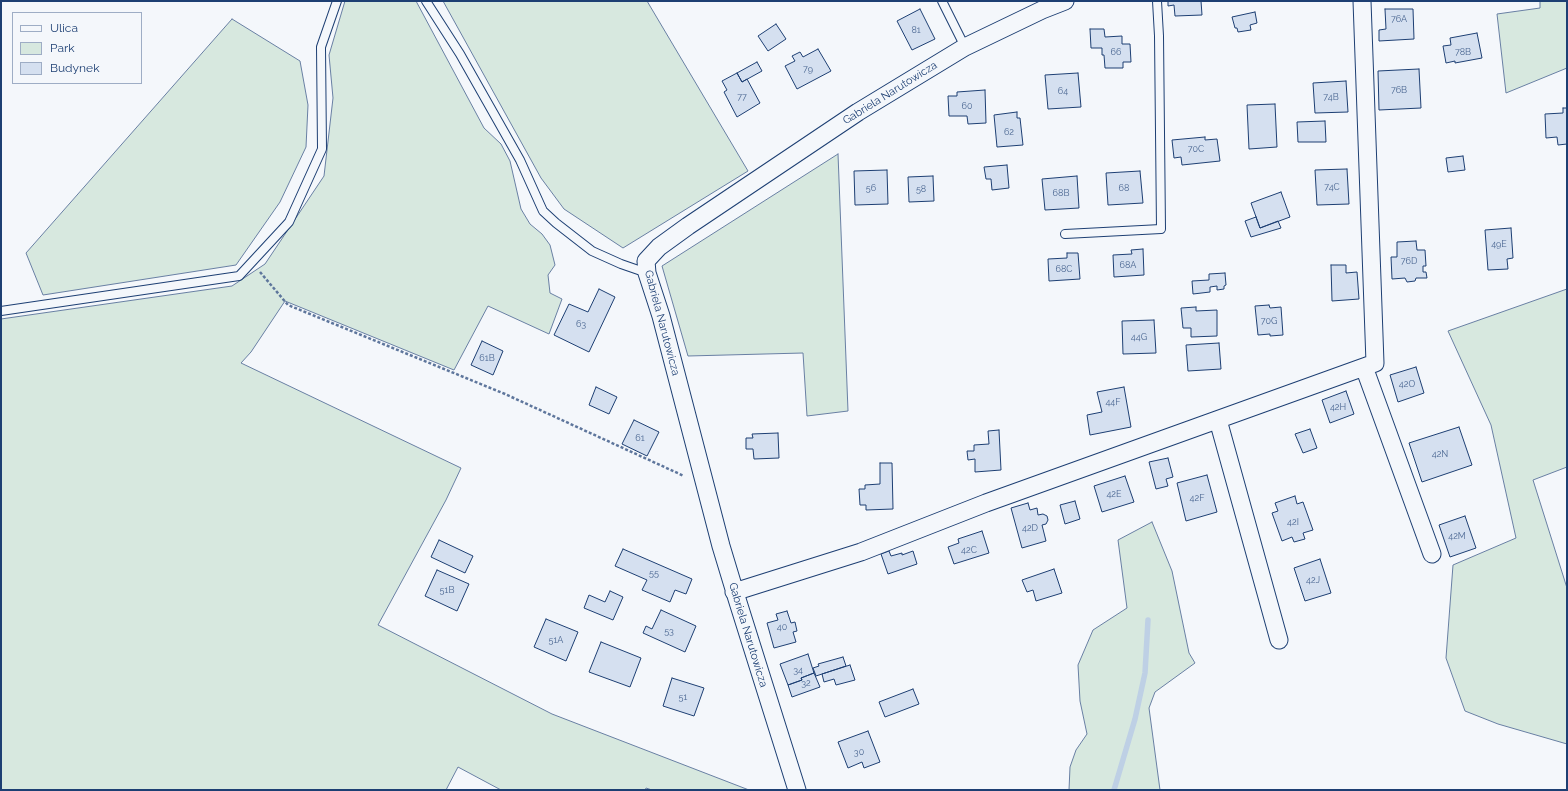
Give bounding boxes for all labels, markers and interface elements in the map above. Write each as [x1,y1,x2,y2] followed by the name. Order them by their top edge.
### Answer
[12,12,142,84] legend
[1391,14,1407,24] house number: 76A
[50,21,78,35] text: Ulica
[911,25,921,35] house number: 81
[50,41,75,55] text: Park
[1111,47,1121,57] house number: 66
[1455,47,1471,57] house number: 78B
[840,59,940,127] street label: Gabriela Narutowicza
[50,61,100,75] text: Budynek
[803,64,813,74] house number: 79
[1391,85,1407,95] house number: 76B
[1058,86,1068,96] house number: 64
[737,92,747,102] house number: 77
[1323,92,1339,102] house number: 74B
[962,101,972,111] house number: 60
[1004,127,1014,137] house number: 62
[1188,144,1204,154] house number: 70C
[1324,182,1340,192] house number: 74C
[866,183,876,193] house number: 56
[1119,183,1129,193] house number: 68
[916,184,926,194] house number: 58
[1053,188,1069,198] house number: 68B
[1491,239,1507,249] house number: 49E
[1401,256,1417,266] house number: 76D
[1120,260,1136,270] house number: 68A
[1056,264,1072,274] house number: 68C
[642,269,682,377] street label: Gabriela Narutowicza
[1261,316,1277,326] house number: 70G
[576,319,586,329] house number: 63
[1131,332,1147,342] house number: 44G
[479,353,495,363] house number: 61B
[1399,379,1415,389] house number: 42O
[1105,397,1121,407] house number: 44F
[1330,402,1346,412] house number: 42H
[635,433,645,443] house number: 61
[1432,449,1448,459] house number: 42N
[1106,489,1122,499] house number: 42E
[1190,493,1204,503] house number: 42F
[1287,517,1299,527] house number: 42I
[1022,523,1038,533] house number: 42D
[1448,531,1466,541] house number: 42M
[961,545,977,555] house number: 42C
[649,568,659,578] house number: 55
[1306,575,1320,585] house number: 42J
[726,581,770,689] street label: Gabriela Narutowicza
[440,585,454,595] house number: 51B
[777,622,787,632] house number: 40
[664,626,674,636] house number: 53
[549,635,563,645] house number: 51A
[793,665,803,675] house number: 34
[801,678,811,688] house number: 32
[679,692,687,702] house number: 51
[854,747,864,757] house number: 30

